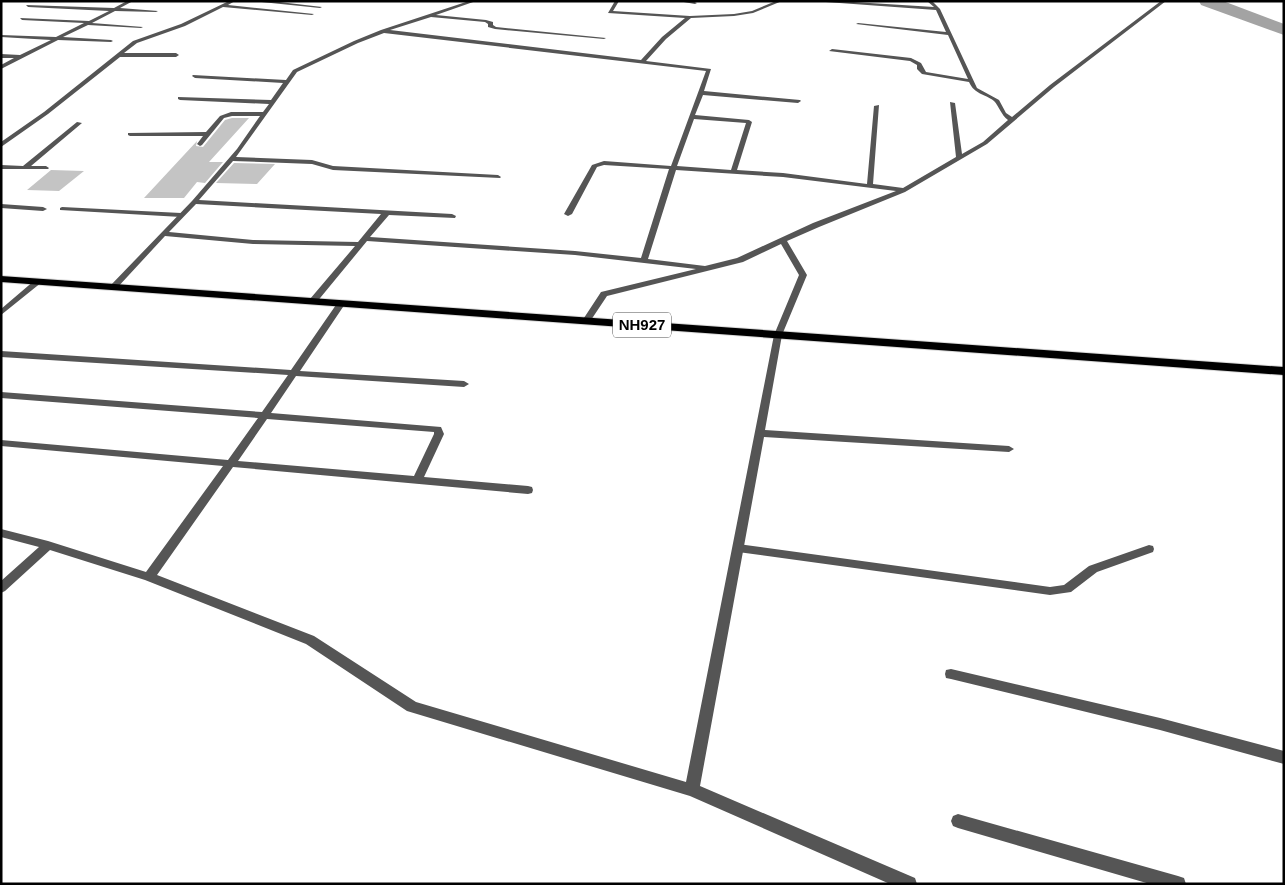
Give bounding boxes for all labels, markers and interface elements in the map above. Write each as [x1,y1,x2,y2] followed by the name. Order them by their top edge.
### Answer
[613,312,671,338] road number: NH927

